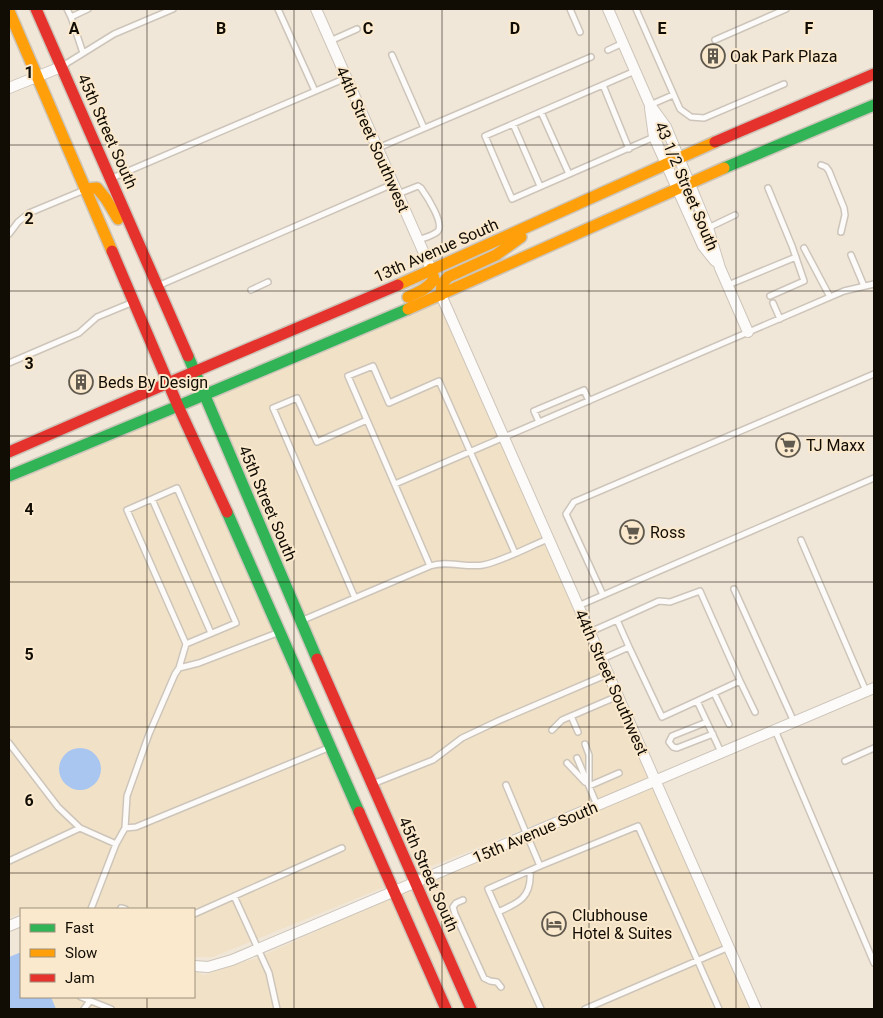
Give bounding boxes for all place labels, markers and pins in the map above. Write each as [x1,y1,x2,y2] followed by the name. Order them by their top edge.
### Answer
[700,43,726,69] building icon: Oak Park Plaza
[730,47,837,66] place label: Oak Park Plaza
[68,369,94,395] building icon: Beds By Design
[98,373,208,392] place label: Beds By Design
[775,432,801,458] supermarket icon: TJ Maxx
[806,436,865,455] place label: TJ Maxx
[619,519,645,545] supermarket icon: Ross
[650,523,686,542] place label: Ross
[572,906,672,943] place label: Clubhouse Hotel & Suites
[541,911,567,937] hotel icon: Clubhouse Hotel & Suites

